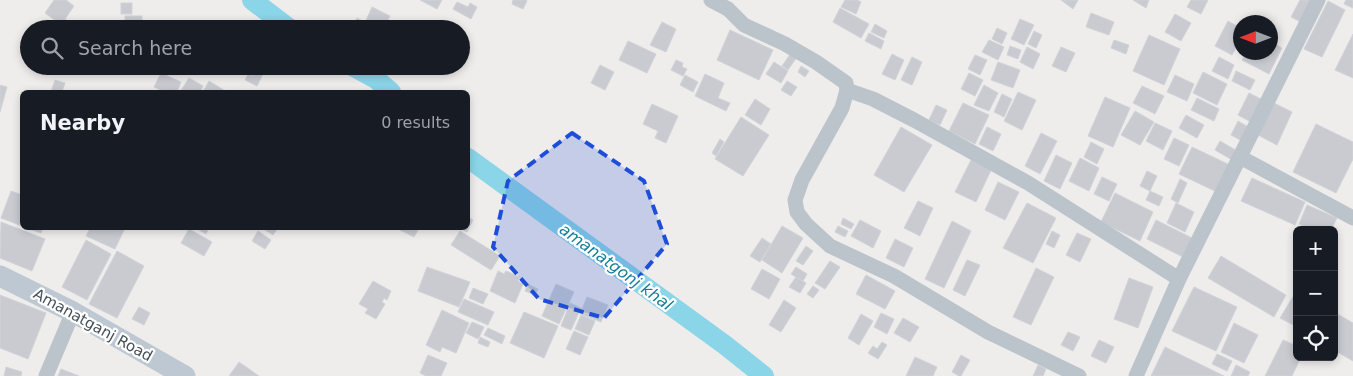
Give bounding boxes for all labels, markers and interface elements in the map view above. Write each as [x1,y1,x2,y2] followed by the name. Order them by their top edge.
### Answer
[1233,15,1278,60] north arrow
[20,20,470,75] search box
[38,34,66,62] icon: search
[78,37,192,59] text: Search here
[40,111,125,135] text: Nearby
[381,113,450,132] text: 0 results
[556,220,677,315] water label: amanatgonj khal
[1293,226,1338,361] map controls
[1293,226,1338,271] button: +
[1293,271,1338,316] button: −
[30,285,156,365] street label: Amanatganj Road
[1293,316,1338,361] button: locate

